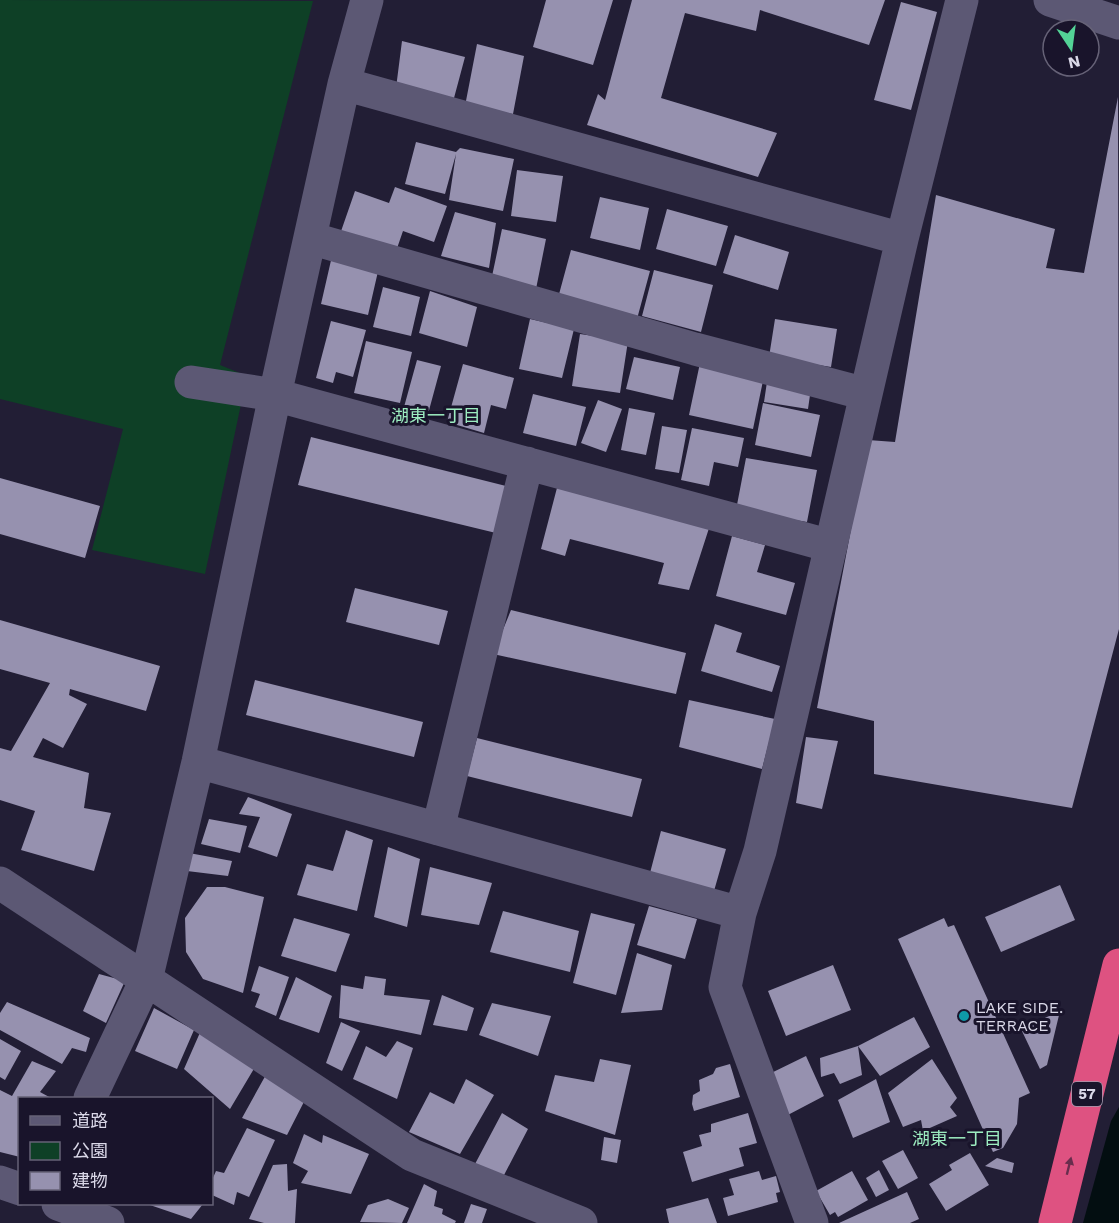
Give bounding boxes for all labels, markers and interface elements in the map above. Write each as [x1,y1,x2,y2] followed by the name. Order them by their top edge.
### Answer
[1041,18,1101,78] north arrow
[1066,52,1082,73] text: N
[391,405,481,426] district label: 湖東一丁目
[976,998,1063,1035] place label: LAKE SIDE. TERRACE
[957,1009,971,1023] marker: LAKE SIDE. TERRACE
[1072,1082,1102,1106] road number: 57
[18,1097,213,1205] legend
[72,1110,108,1131] text: 道路
[912,1128,1002,1149] district label: 湖東一丁目
[72,1140,108,1161] text: 公園
[1065,1157,1075,1175] one-way arrow
[72,1170,108,1191] text: 建物

